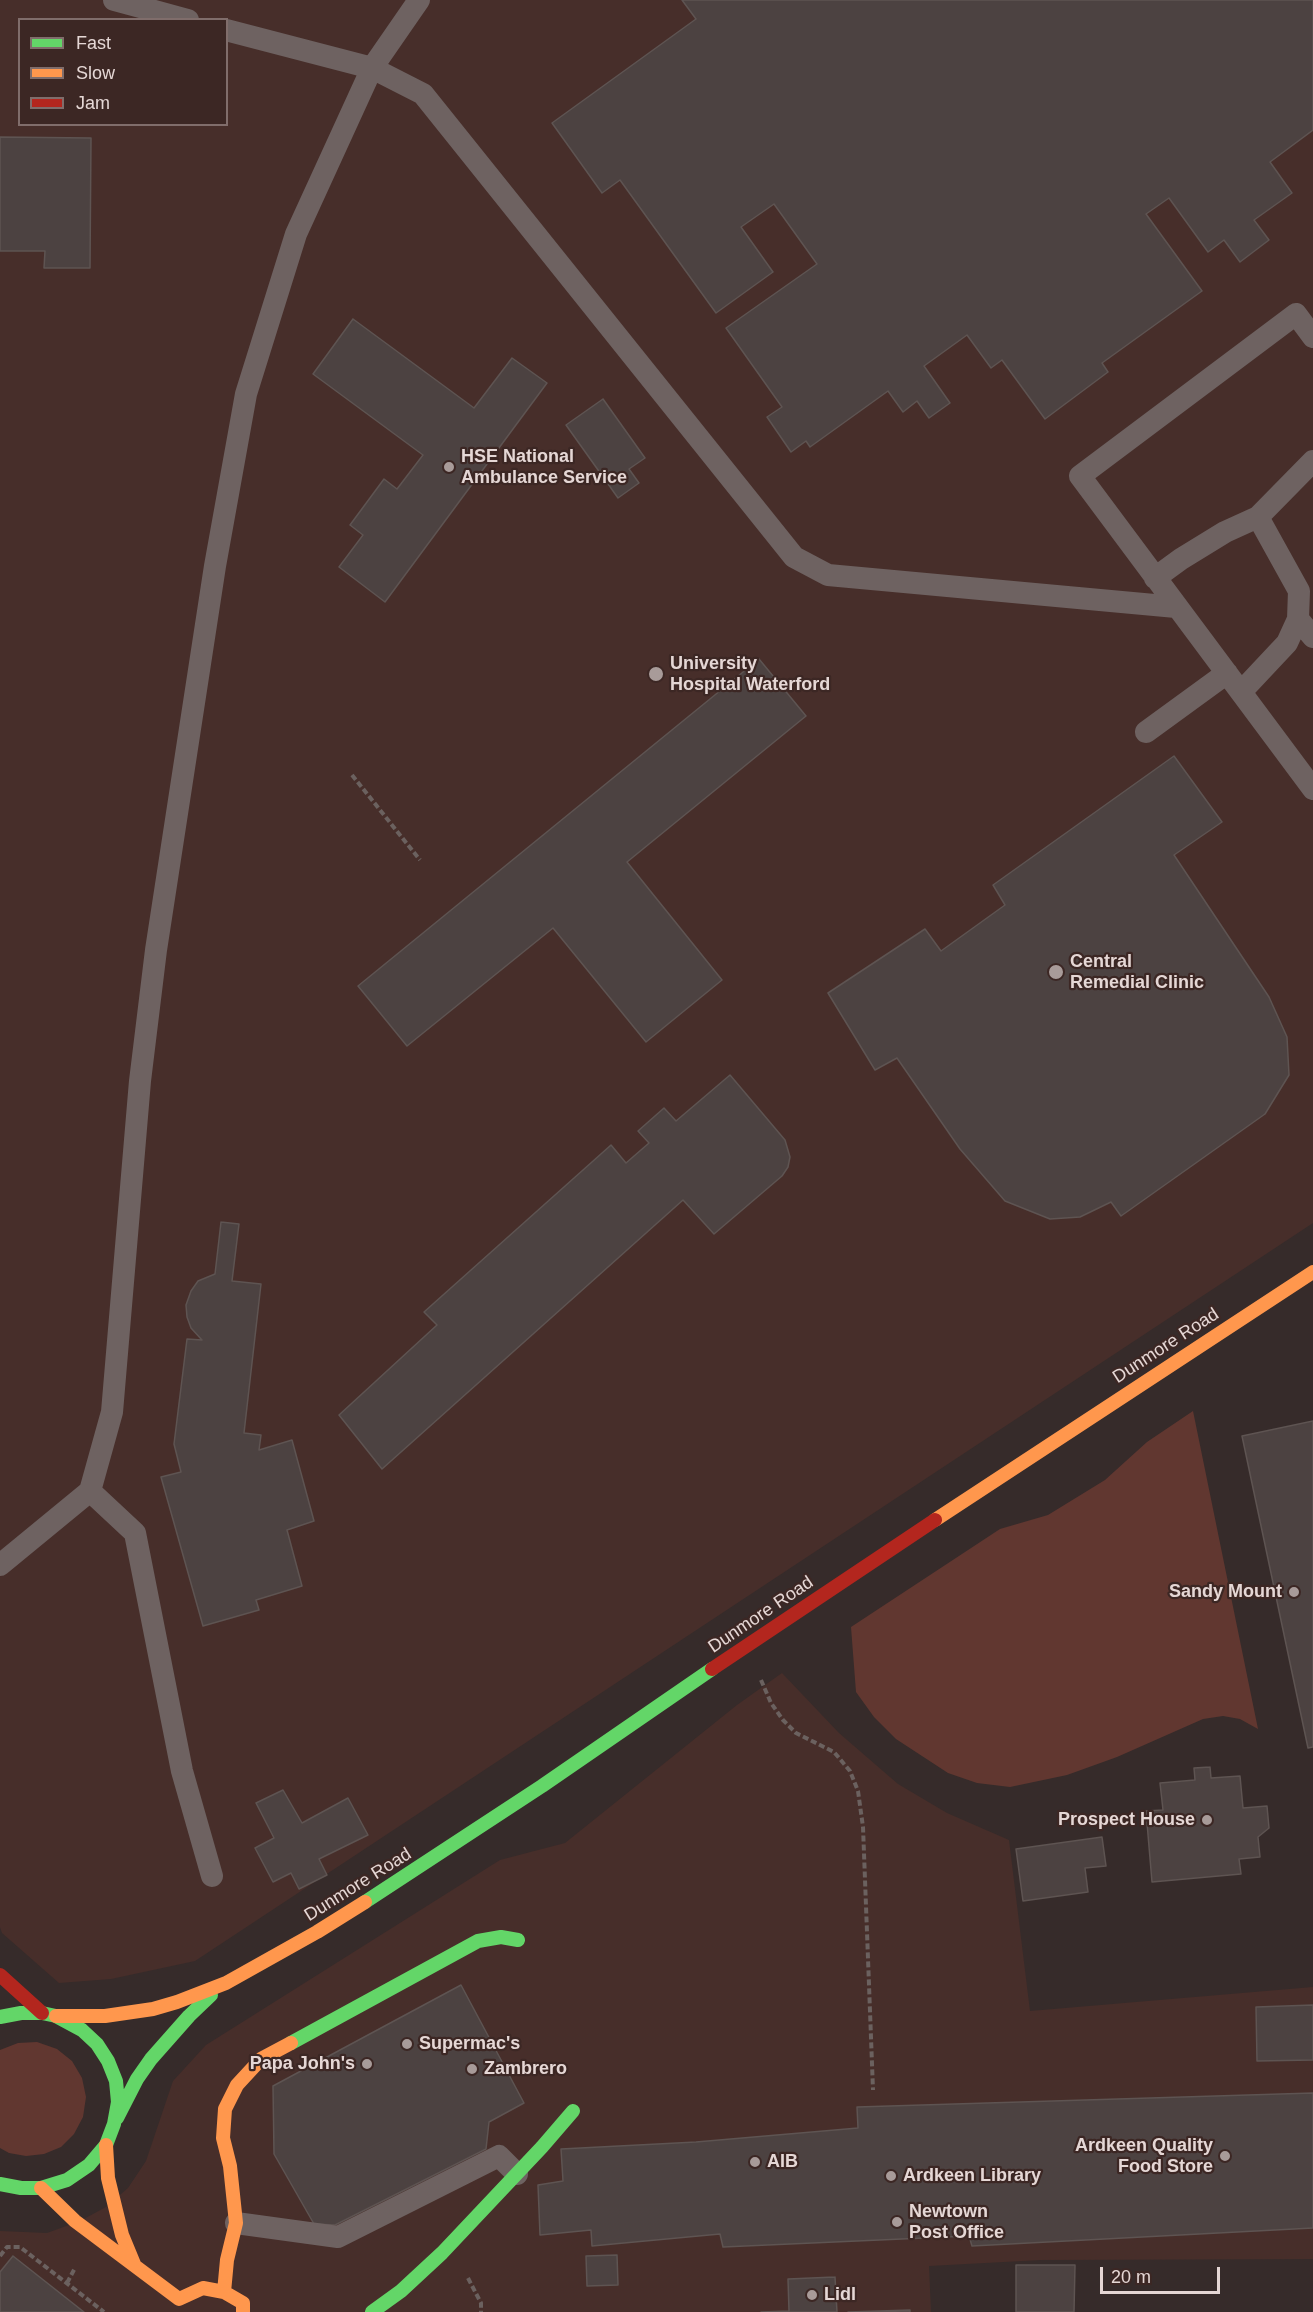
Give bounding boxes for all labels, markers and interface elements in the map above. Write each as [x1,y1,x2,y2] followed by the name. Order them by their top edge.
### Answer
[18,18,228,126] legend
[76,33,111,53] text: Fast
[76,63,115,83] text: Slow
[76,93,110,113] text: Jam
[461,446,627,488] place label: HSE National Ambulance Service
[442,460,456,474] marker: HSE National Ambulance Service
[670,653,830,696] place label: University Hospital Waterford
[647,665,665,683] marker: University Hospital Waterford
[1070,951,1204,994] place label: Central Remedial Clinic
[1047,963,1065,981] marker: Central Remedial Clinic
[1109,1304,1223,1388] street label: Dunmore Road
[704,1572,818,1658] street label: Dunmore Road
[1169,1581,1282,1603] place label: Sandy Mount
[1287,1585,1301,1599] marker: Sandy Mount
[1058,1809,1195,1831] place label: Prospect House
[1200,1813,1214,1827] marker: Prospect House
[301,1843,415,1927] street label: Dunmore Road
[419,2033,520,2055] place label: Supermac's
[400,2037,414,2051] marker: Supermac's
[250,2053,355,2075] place label: Papa John's
[360,2057,374,2071] marker: Papa John's
[484,2058,567,2080] place label: Zambrero
[465,2062,479,2076] marker: Zambrero
[1075,2135,1213,2178] place label: Ardkeen Quality Food Store
[1218,2149,1232,2163] marker: Ardkeen Quality Food Store
[767,2151,798,2173] place label: AIB
[748,2155,762,2169] marker: AIB
[903,2165,1041,2187] place label: Ardkeen Library
[884,2169,898,2183] marker: Ardkeen Library
[909,2201,1004,2244] place label: Newtown Post Office
[890,2215,904,2229] marker: Newtown Post Office
[1103,2255,1223,2293] scale bar
[1111,2267,1151,2287] text: 20 m
[824,2284,856,2306] place label: Lidl
[805,2288,819,2302] marker: Lidl

